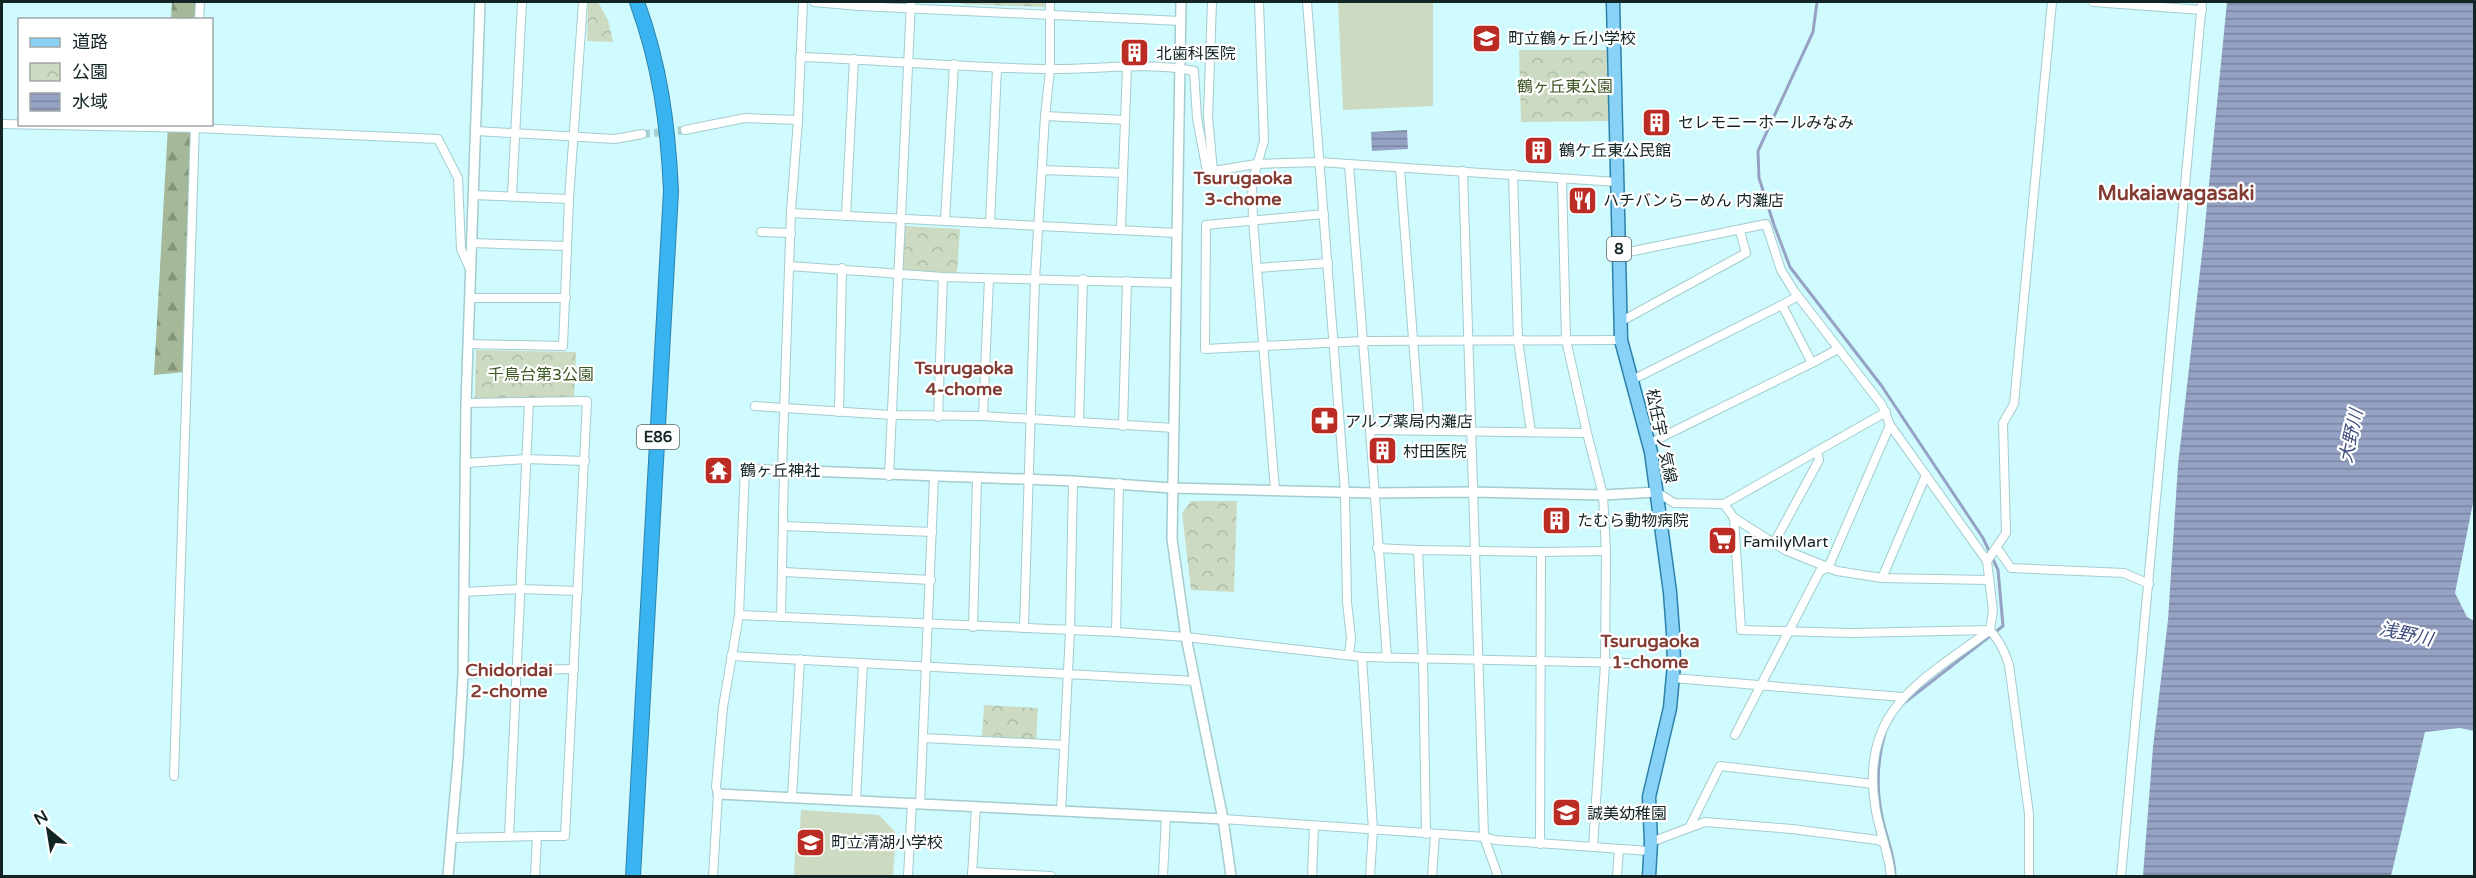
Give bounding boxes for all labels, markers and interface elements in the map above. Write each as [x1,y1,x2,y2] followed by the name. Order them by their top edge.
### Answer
[18,18,213,126] legend
[1471,22,1503,54] school or university icon: 町立鶴ヶ丘小学校
[1508,29,1636,49] place label: 町立鶴ヶ丘小学校
[72,31,108,53] text: 道路
[1119,37,1151,69] building icon: 北歯科医院
[1156,44,1236,64] place label: 北歯科医院
[72,61,108,83] text: 公園
[1517,77,1613,97] park label: 鶴ヶ丘東公園
[72,91,108,113] text: 水域
[1641,106,1673,138] building icon: セレモニーホールみなみ
[1678,113,1854,133] place label: セレモニーホールみなみ
[1522,134,1554,166] building icon: 鶴ケ丘東公民館
[1559,141,1671,161] place label: 鶴ケ丘東公民館
[1192,167,1293,210] district label: Tsurugaoka 3-chome
[2098,182,2254,206] district label: Mukaiawagasaki
[1566,184,1598,216] restaurant icon: ハチバンらーめん 内灘店
[1603,191,1784,211] place label: ハチバンらーめん 内灘店
[1607,237,1631,261] road number: 8
[913,357,1014,400] district label: Tsurugaoka 4-chome
[488,365,594,385] park label: 千鳥台第3公園
[1641,387,1681,485] street label: 松任宇ノ気線
[1308,405,1340,437] pharmacy icon: アルプ薬局内灘店
[2335,405,2368,465] water label: 大野川
[1345,412,1473,432] place label: アルプ薬局内灘店
[637,425,679,449] road number: E86
[1366,435,1398,467] building icon: 村田医院
[1403,442,1467,462] place label: 村田医院
[703,454,735,486] temple icon: 鶴ヶ丘神社
[740,461,820,481] place label: 鶴ヶ丘神社
[1540,504,1572,536] building icon: たむら動物病院
[1577,511,1689,531] place label: たむら動物病院
[1706,525,1738,557] supermarket icon: FamilyMart
[1743,532,1828,552] place label: FamilyMart
[2377,618,2437,651] water label: 浅野川
[1599,630,1700,673] district label: Tsurugaoka 1-chome
[465,659,553,702] district label: Chidoridai 2-chome
[1550,797,1582,829] school or university icon: 誠美幼稚園
[18,800,78,860] north arrow
[1587,804,1667,824] place label: 誠美幼稚園
[30,806,52,830] text: N
[794,826,826,858] school or university icon: 町立清湖小学校
[831,833,943,853] place label: 町立清湖小学校

